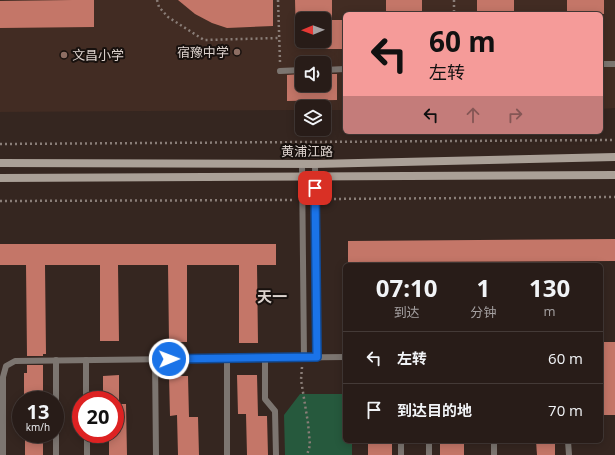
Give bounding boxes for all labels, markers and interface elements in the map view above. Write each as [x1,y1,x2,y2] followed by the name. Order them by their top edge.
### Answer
[295,12,331,48] north arrow
[295,12,331,136] map controls
[429,22,496,60] text: 60 m
[363,28,415,80] icon: left
[177,43,229,61] place label: 宿豫中学
[72,46,124,64] place label: 文昌小学
[232,47,242,57] marker: 宿豫中学
[59,50,69,60] marker: 文昌小学
[295,56,331,92] button: sound
[429,60,465,84] text: 左转
[295,100,331,136] button: layers
[420,104,442,126] icon: left
[462,104,484,126] icon: ahead
[504,104,526,126] icon: right
[281,142,333,160] street label: 黄浦江路
[298,171,332,205] pin
[304,177,326,199] icon: arrive
[376,271,438,304] text: 07:10
[476,271,490,304] text: 1
[529,271,570,304] text: 130
[257,286,287,306] district label: 天一
[544,302,556,320] text: m
[394,303,420,321] text: 到达
[470,303,496,321] text: 分钟
[148,338,190,380] position arrow
[363,347,385,369] icon: left
[397,348,427,368] text: 左转
[548,348,583,368] text: 60 m
[72,391,124,443] speed limit sign: 20
[27,398,49,425] text: 13
[363,399,385,421] icon: arrive
[397,400,472,420] text: 到达目的地
[548,400,583,420] text: 70 m
[26,420,50,434] text: km/h

